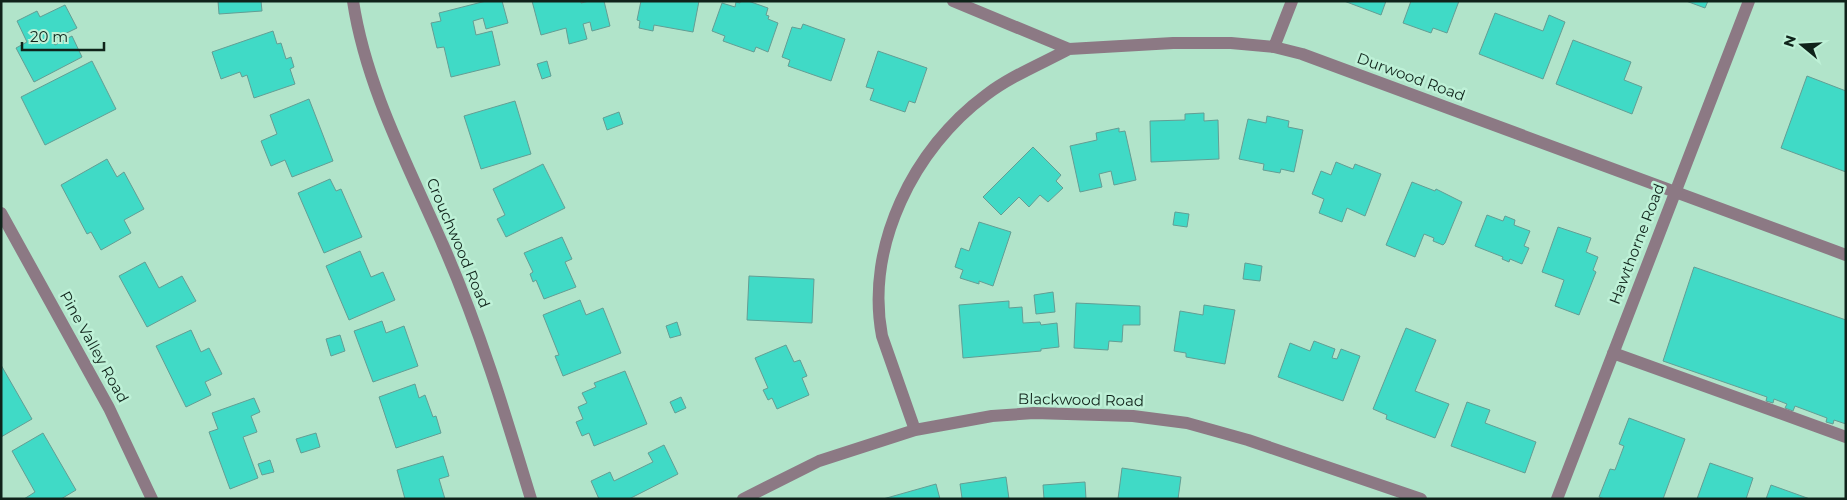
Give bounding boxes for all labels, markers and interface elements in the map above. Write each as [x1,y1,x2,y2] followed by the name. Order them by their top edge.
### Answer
[22,20,105,52] scale bar
[1777,20,1827,70] north arrow
[30,27,68,46] text: 20 m
[1779,33,1800,49] text: N
[1354,48,1468,105] street label: Durwood Road
[422,175,494,311] street label: Crouchwood Road
[1605,181,1668,307] street label: Hawthorne Road
[56,288,133,406] street label: Pine Valley Road
[1018,389,1144,410] street label: Blackwood Road

